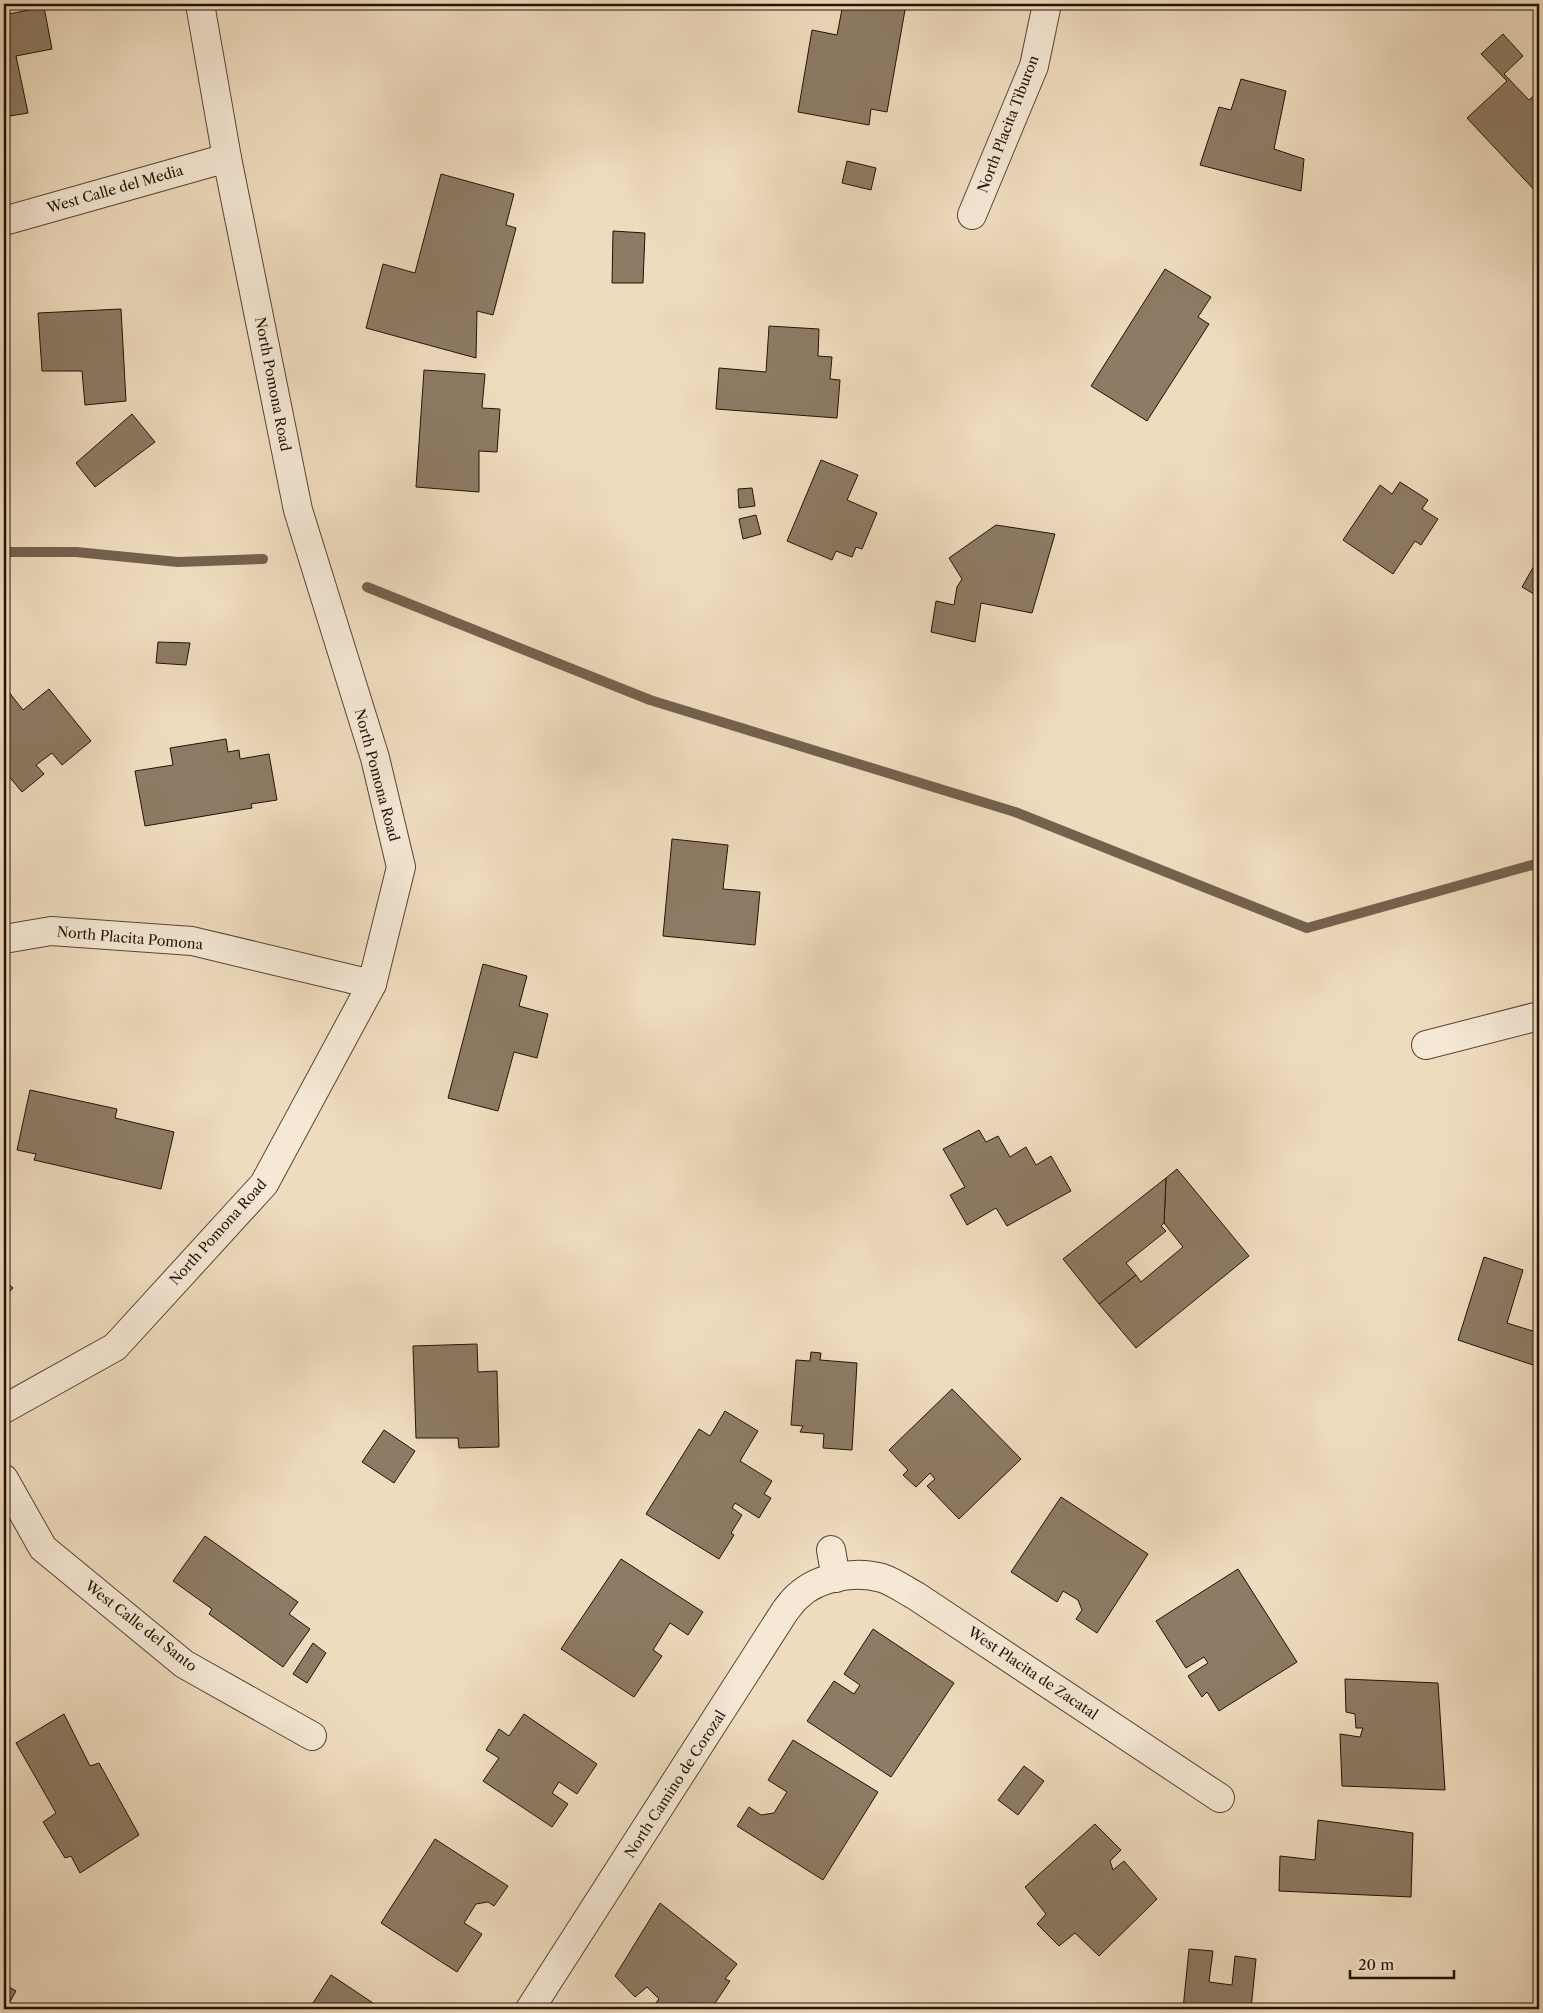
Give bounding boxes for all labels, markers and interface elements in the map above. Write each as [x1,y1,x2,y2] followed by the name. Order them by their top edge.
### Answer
[973,53,1043,195] street label: North Placita Tiburon
[44,161,186,217] street label: West Calle del Media
[251,315,295,453] street label: North Pomona Road
[351,707,403,844] street label: North Pomona Road
[56,923,204,953] street label: North Placita Pomona
[166,1175,271,1289] street label: North Pomona Road
[81,1576,201,1675] street label: West Calle del Santo
[964,1622,1102,1723] street label: West Placita de Zacatal
[621,1707,729,1861] street label: North Camino de Corozal
[1350,1948,1454,1980] scale bar
[1358,1955,1394,1974] text: 20 m

